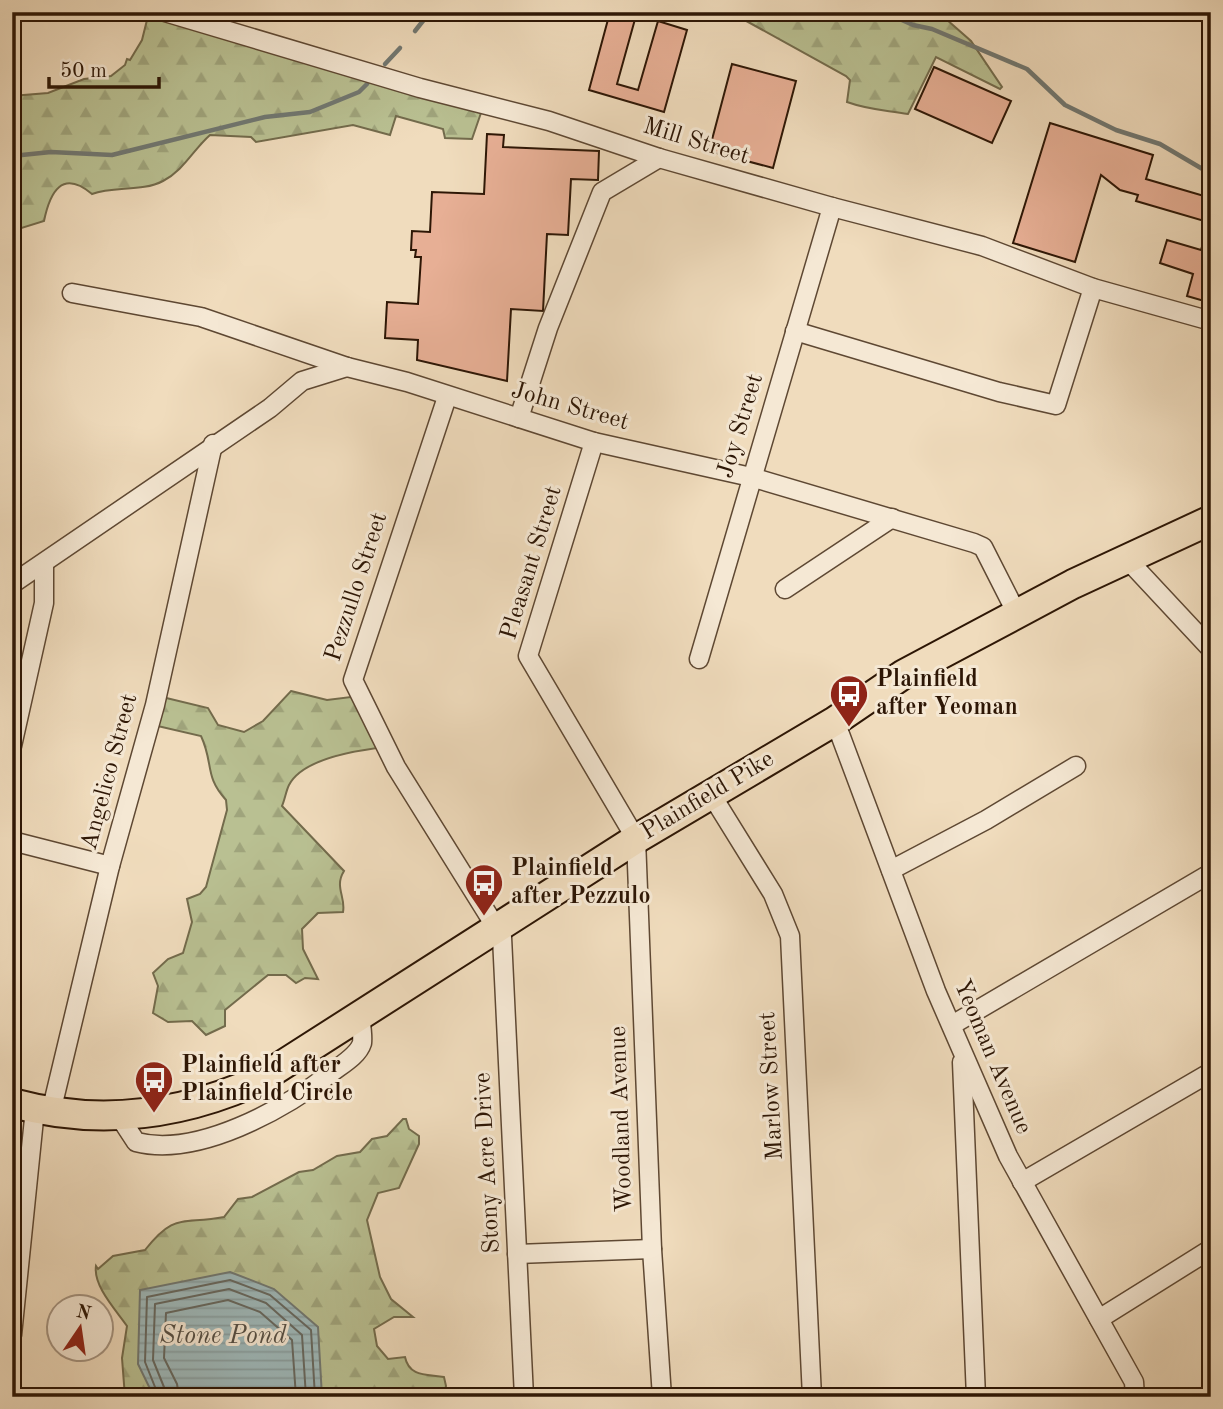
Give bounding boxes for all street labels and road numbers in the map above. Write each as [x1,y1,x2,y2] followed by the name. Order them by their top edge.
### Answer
[640,114,752,170] street label: Mill Street
[714,371,768,481] street label: Joy Street
[508,379,632,435] street label: John Street
[497,483,567,643] street label: Pleasant Street
[322,509,392,665] street label: Pezzullo Street
[78,691,142,853] street label: Angelico Street
[638,747,778,845] street label: Plainfield Pike
[949,976,1035,1138] street label: Yeoman Avenue
[756,1011,788,1161] street label: Marlow Street
[607,1025,637,1213] street label: Woodland Avenue
[471,1072,505,1254] street label: Stony Acre Drive

